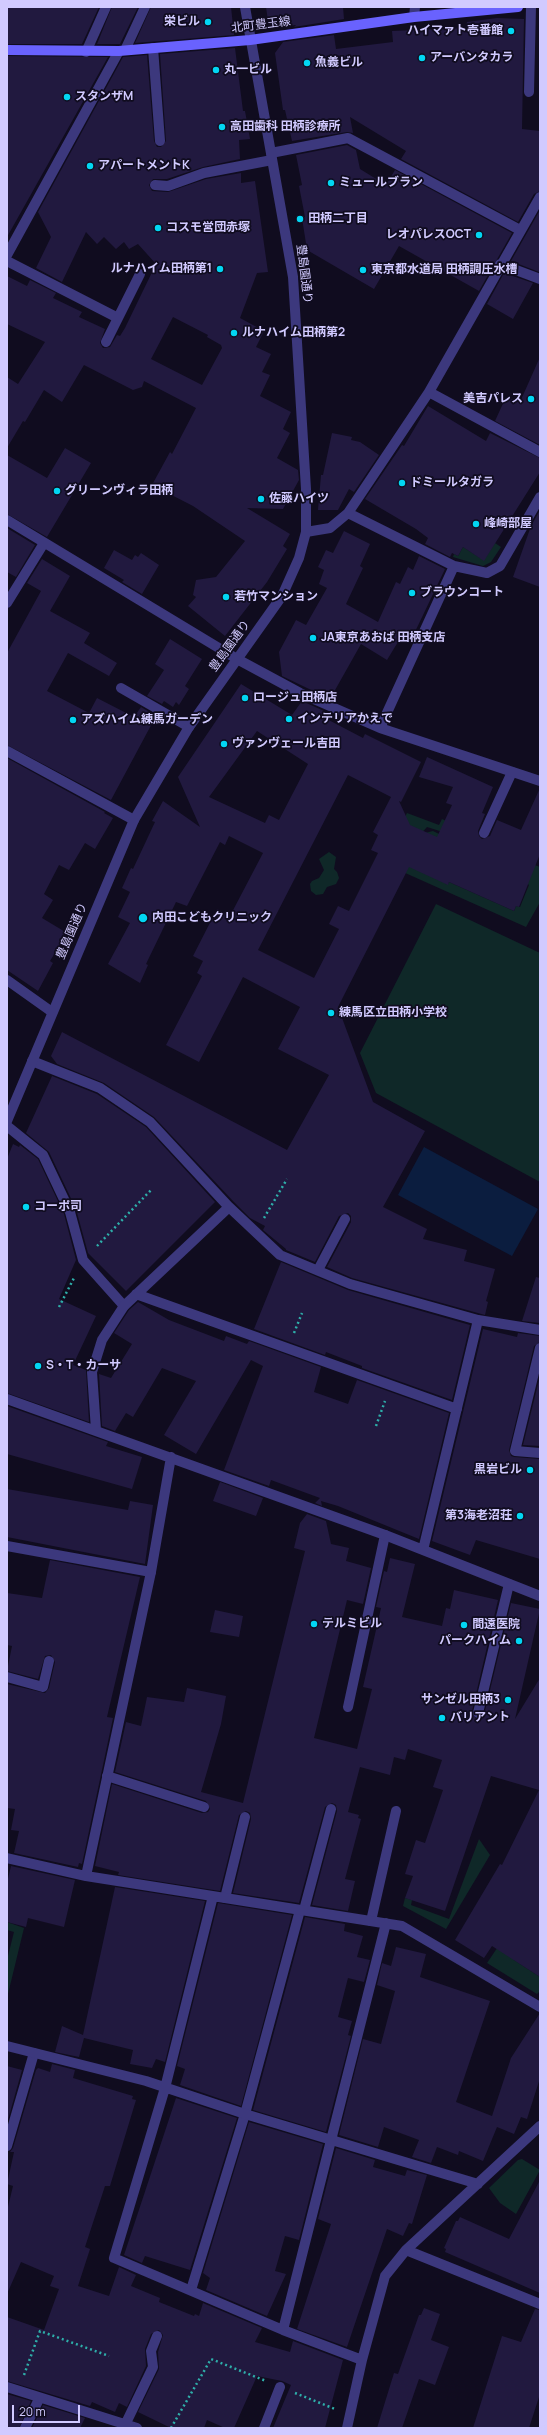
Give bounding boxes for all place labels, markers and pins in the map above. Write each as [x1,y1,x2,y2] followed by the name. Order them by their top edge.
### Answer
[164,15,200,29] place label: 栄ビル
[203,17,213,27] marker: 栄ビル
[407,24,503,38] place label: ハイマァト壱番館
[506,26,516,36] marker: ハイマァト壱番館
[430,51,513,65] place label: アーバンタカラ
[417,53,427,63] marker: アーバンタカラ
[315,56,363,70] place label: 魚義ビル
[302,58,312,68] marker: 魚義ビル
[224,63,272,77] place label: 丸一ビル
[211,65,221,75] marker: 丸一ビル
[75,90,133,104] place label: スタンザM
[62,92,72,102] marker: スタンザM
[230,120,340,134] place label: 高田歯科 田柄診療所
[217,122,227,132] marker: 高田歯科 田柄診療所
[98,159,190,173] place label: アパートメントK
[85,161,95,171] marker: アパートメントK
[339,176,423,190] place label: ミュールブラン
[326,178,336,188] marker: ミュールブラン
[308,212,368,226] place label: 田柄二丁目
[295,214,305,224] marker: 田柄二丁目
[166,221,250,235] place label: コスモ営団赤塚
[153,223,163,233] marker: コスモ営団赤塚
[386,228,471,242] place label: レオパレスOCT
[474,230,484,240] marker: レオパレスOCT
[111,262,212,276] place label: ルナハイム田柄第1
[371,263,517,277] place label: 東京都水道局 田柄調圧水槽
[215,264,225,274] marker: ルナハイム田柄第1
[358,265,368,275] marker: 東京都水道局 田柄調圧水槽
[242,326,345,340] place label: ルナハイム田柄第2
[229,328,239,338] marker: ルナハイム田柄第2
[463,392,523,406] place label: 美吉パレス
[526,394,536,404] marker: 美吉パレス
[410,476,494,490] place label: ドミールタガラ
[397,478,407,488] marker: ドミールタガラ
[65,484,173,498] place label: グリーンヴィラ田柄
[52,486,62,496] marker: グリーンヴィラ田柄
[269,492,329,506] place label: 佐藤ハイツ
[256,494,266,504] marker: 佐藤ハイツ
[484,517,532,531] place label: 峰崎部屋
[471,519,481,529] marker: 峰崎部屋
[420,586,504,600] place label: ブラウンコート
[407,588,417,598] marker: ブラウンコート
[234,590,318,604] place label: 若竹マンション
[221,592,231,602] marker: 若竹マンション
[321,631,445,645] place label: JA東京あおば 田柄支店
[308,633,318,643] marker: JA東京あおば 田柄支店
[253,691,337,705] place label: ロージュ田柄店
[240,693,250,703] marker: ロージュ田柄店
[297,712,393,726] place label: インテリアかえで
[81,713,213,727] place label: アズハイム練馬ガーデン
[284,714,294,724] marker: インテリアかえで
[68,715,78,725] marker: アズハイム練馬ガーデン
[232,737,340,751] place label: ヴァンヴェール吉田
[219,739,229,749] marker: ヴァンヴェール吉田
[152,911,272,925] place label: 内田こどもクリニック
[137,912,149,924] marker: 内田こどもクリニック
[339,1006,447,1020] place label: 練馬区立田柄小学校
[326,1008,336,1018] marker: 練馬区立田柄小学校
[34,1200,82,1214] place label: コーポ司
[21,1202,31,1212] marker: コーポ司
[46,1359,121,1373] place label: S・T・カーサ
[33,1361,43,1371] marker: S・T・カーサ
[474,1463,522,1477] place label: 黒岩ビル
[525,1465,535,1475] marker: 黒岩ビル
[445,1509,512,1523] place label: 第3海老沼荘
[515,1511,525,1521] marker: 第3海老沼荘
[322,1617,382,1631] place label: テルミビル
[472,1618,520,1632] place label: 間遠医院
[309,1619,319,1629] marker: テルミビル
[459,1620,469,1630] marker: 間遠医院
[439,1634,511,1648] place label: パークハイム
[514,1636,524,1646] marker: パークハイム
[421,1693,500,1707] place label: サンゼル田柄3
[503,1695,513,1705] marker: サンゼル田柄3
[450,1711,510,1725] place label: バリアント
[437,1713,447,1723] marker: バリアント

